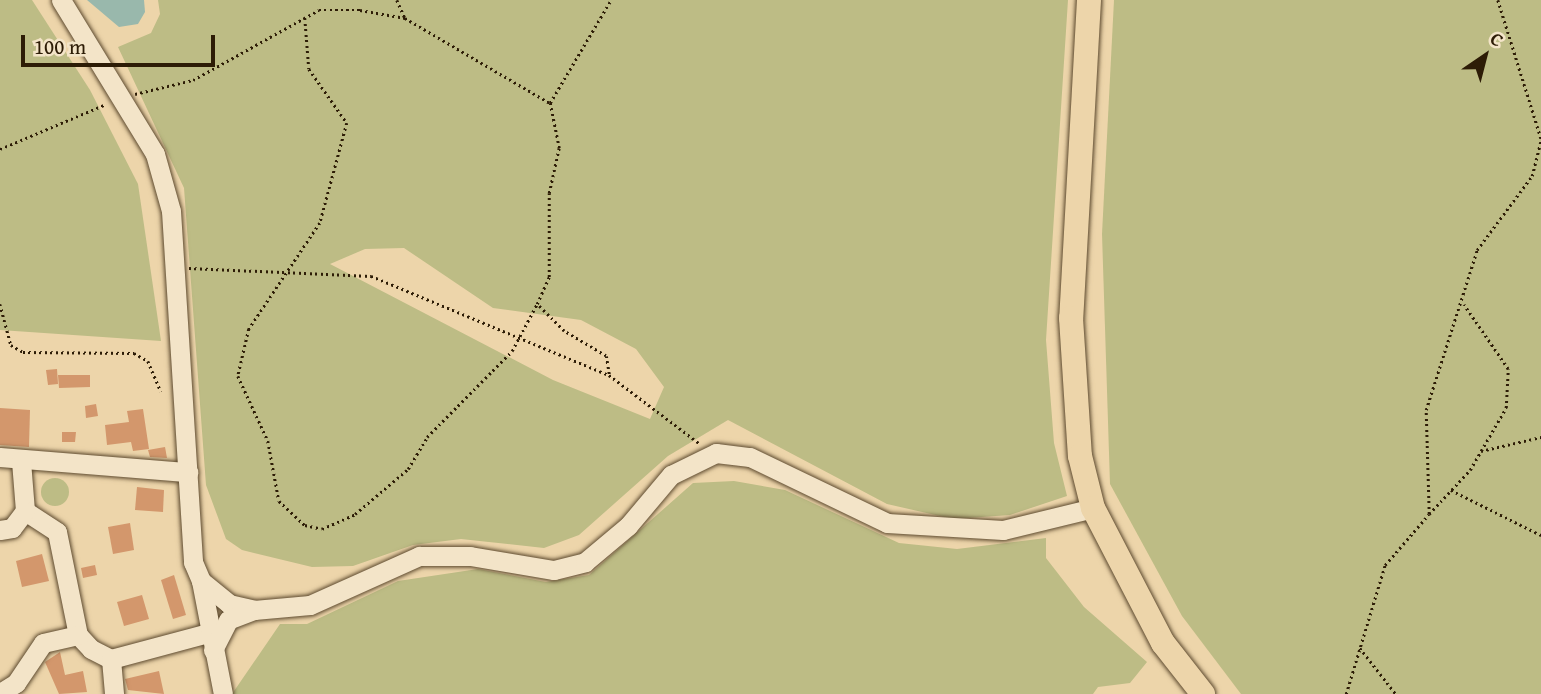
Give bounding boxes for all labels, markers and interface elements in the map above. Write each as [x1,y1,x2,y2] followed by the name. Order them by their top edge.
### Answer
[24,21,219,65] scale bar
[1450,21,1520,91] north arrow
[1485,24,1509,53] text: С
[34,31,86,62] text: 100 m

